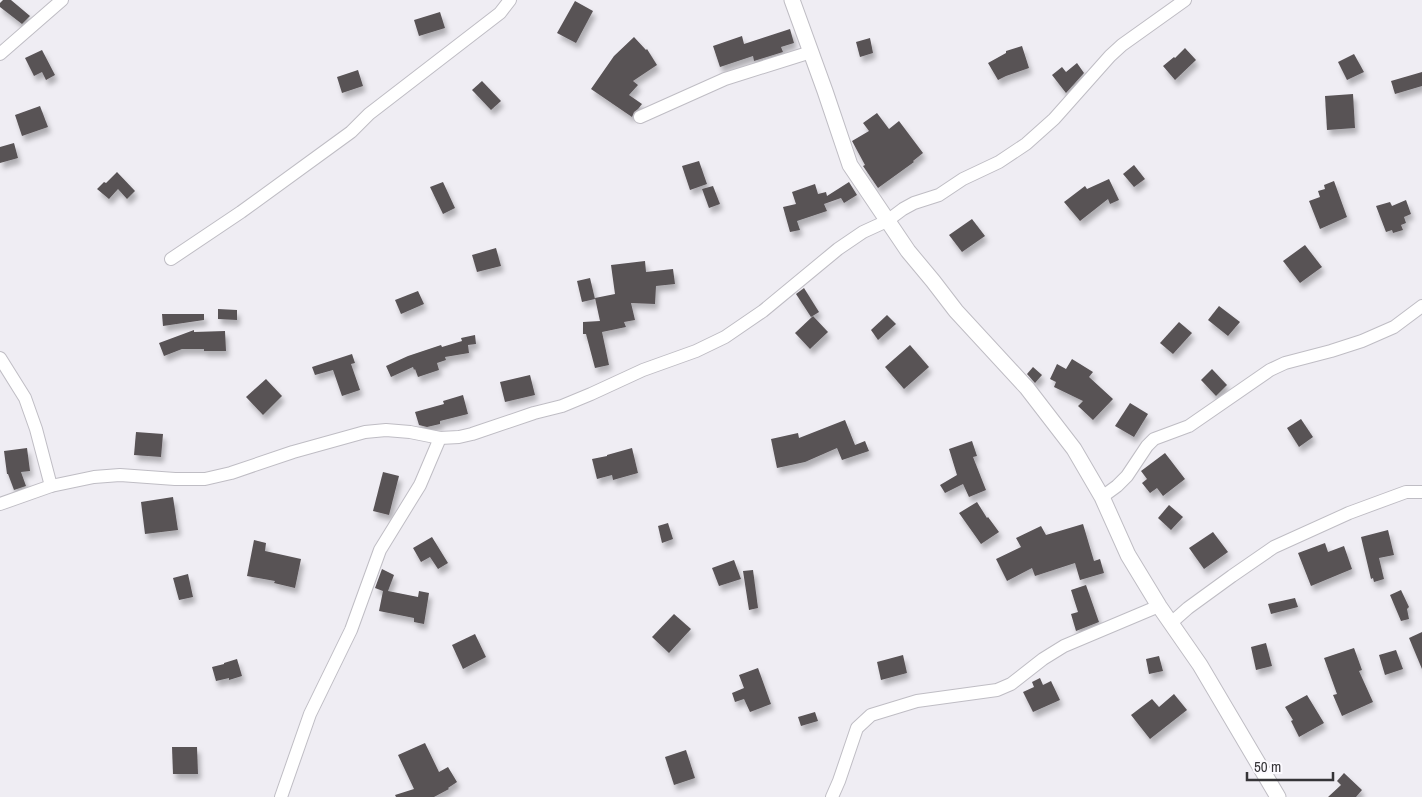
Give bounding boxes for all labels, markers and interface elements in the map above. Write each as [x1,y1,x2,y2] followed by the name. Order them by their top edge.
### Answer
[1247,750,1333,782] scale bar
[1254,756,1281,777] text: 50 m

